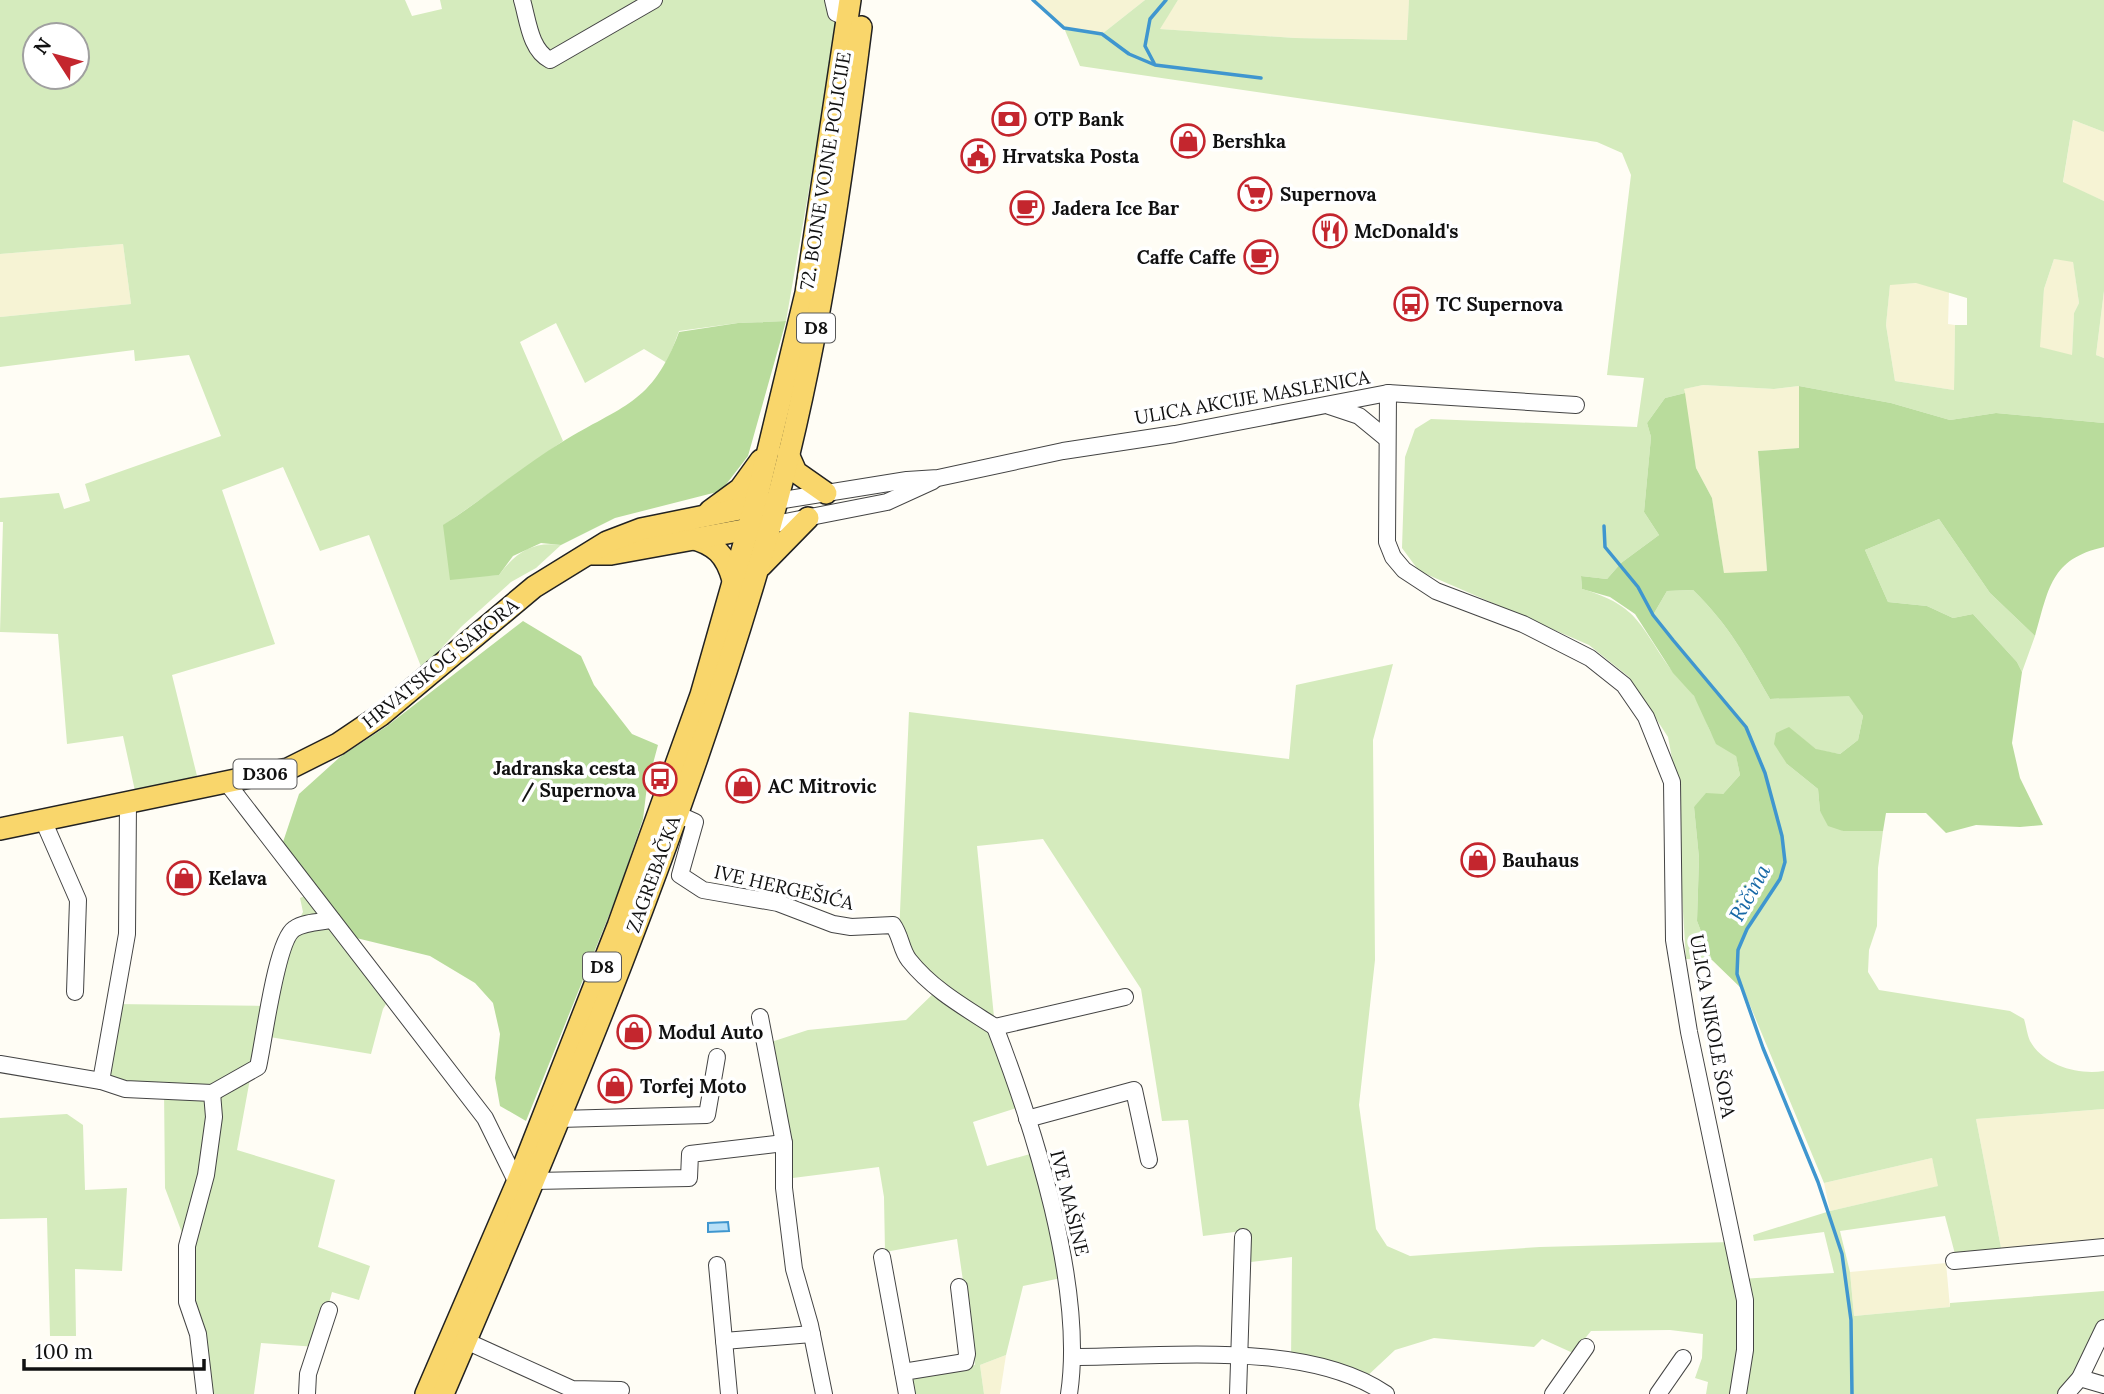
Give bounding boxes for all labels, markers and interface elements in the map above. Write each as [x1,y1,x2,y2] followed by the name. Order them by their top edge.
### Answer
[21,21,91,91] north arrow
[28,33,56,59] text: N
[794,50,856,292] street label: 72. BOJNE VOJNE POLICIJE
[990,100,1028,138] bank icon: OTP Bank
[1034,107,1124,131] place label: OTP Bank
[1169,122,1207,160] shop icon: Bershka
[1212,129,1286,153] place label: Bershka
[959,137,997,175] public building icon: Hrvatska Posta
[1002,144,1139,168] place label: Hrvatska Posta
[1236,175,1274,213] supermarket icon: Supernova
[1280,182,1377,206] place label: Supernova
[1008,189,1046,227] cafe icon: Jadera Ice Bar
[1052,196,1179,220] place label: Jadera Ice Bar
[1311,212,1349,250] restaurant icon: McDonald's
[1354,219,1459,243] place label: McDonald's
[1242,238,1280,276] cafe icon: Caffe Caffe
[1137,245,1236,269] place label: Caffe Caffe
[1392,285,1430,323] bus stop icon: TC Supernova
[1436,292,1563,316] place label: TC Supernova
[797,314,835,342] road number: D8
[1133,364,1372,429] street label: ULICA AKCIJE MASLENICA
[357,592,524,733] street label: HRVATSKOG SABORA
[493,756,636,803] place label: Jadranska cesta / Supernova
[233,760,296,788] road number: D306
[641,760,679,798] bus stop icon: Jadranska cesta / Supernova
[724,767,762,805] shop icon: AC Mitrovic
[768,774,877,798] place label: AC Mitrovic
[621,811,686,936] street label: ZAGREBAČKA
[1459,841,1497,879] shop icon: Bauhaus
[1502,848,1579,872] place label: Bauhaus
[165,859,203,897] shop icon: Kelava
[712,859,857,915] street label: IVE HERGEŠIĆA
[1723,859,1776,926] water label: Ričina
[208,866,267,890] place label: Kelava
[1685,932,1741,1121] street label: ULICA NIKOLE ŠOPA
[583,952,621,982] road number: D8
[615,1013,653,1051] shop icon: Modul Auto
[658,1020,764,1044] place label: Modul Auto
[596,1067,634,1105] shop icon: Torfej Moto
[640,1074,747,1098] place label: Torfej Moto
[1045,1148,1095,1258] street label: IVE MAŠINE
[24,1328,205,1372] scale bar
[35,1338,93,1365] text: 100 m

